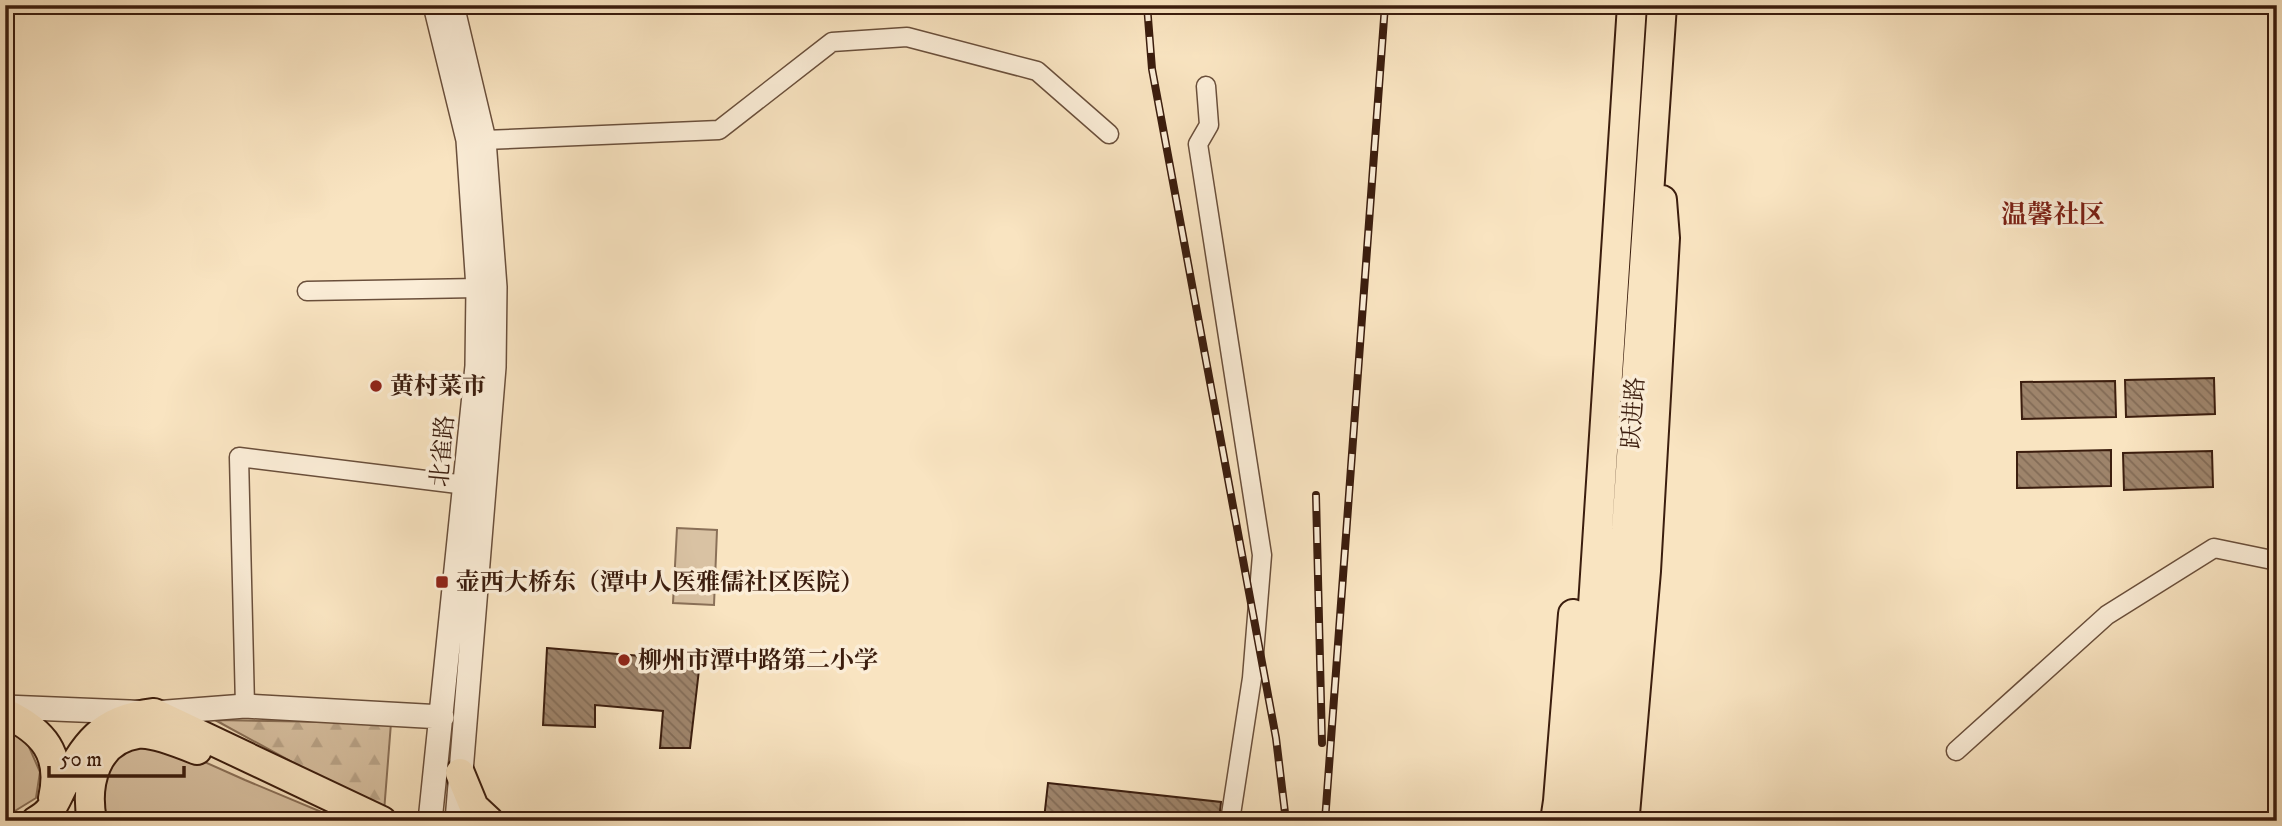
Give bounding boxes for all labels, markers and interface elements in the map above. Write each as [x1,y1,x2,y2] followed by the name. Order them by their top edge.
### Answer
[2001,199,2105,232] district label: 温馨社区
[390,372,486,402] place label: 黄村菜市
[1617,376,1651,450] street label: 跃进路
[368,378,384,394] marker: 黄村菜市
[425,414,461,488] street label: 北雀路
[456,568,864,598] place label: 壶西大桥东（潭中人医雅儒社区医院）
[434,574,450,590] marker: 壶西大桥东（潭中人医雅儒社区医院）
[638,646,878,676] place label: 柳州市潭中路第二小学
[616,652,632,668] marker: 柳州市潭中路第二小学
[49,735,184,779] scale bar
[60,747,102,773] text: 50 m

